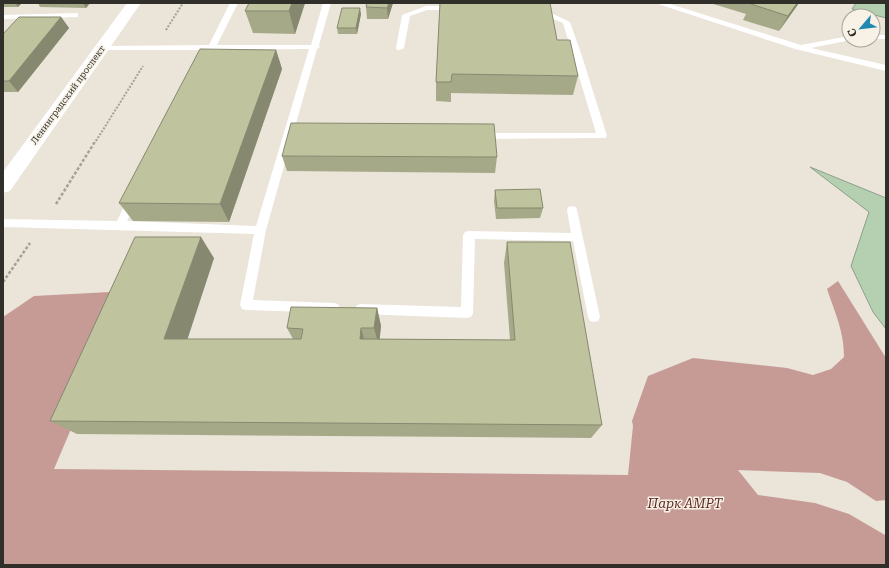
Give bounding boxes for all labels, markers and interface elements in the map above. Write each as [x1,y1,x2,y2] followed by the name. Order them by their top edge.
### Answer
[841,8,881,48] north arrow
[845,26,860,39] text: С
[29,44,107,146] street label: Ленинградский проспект
[647,496,724,511] park label: Парк АМРТ

